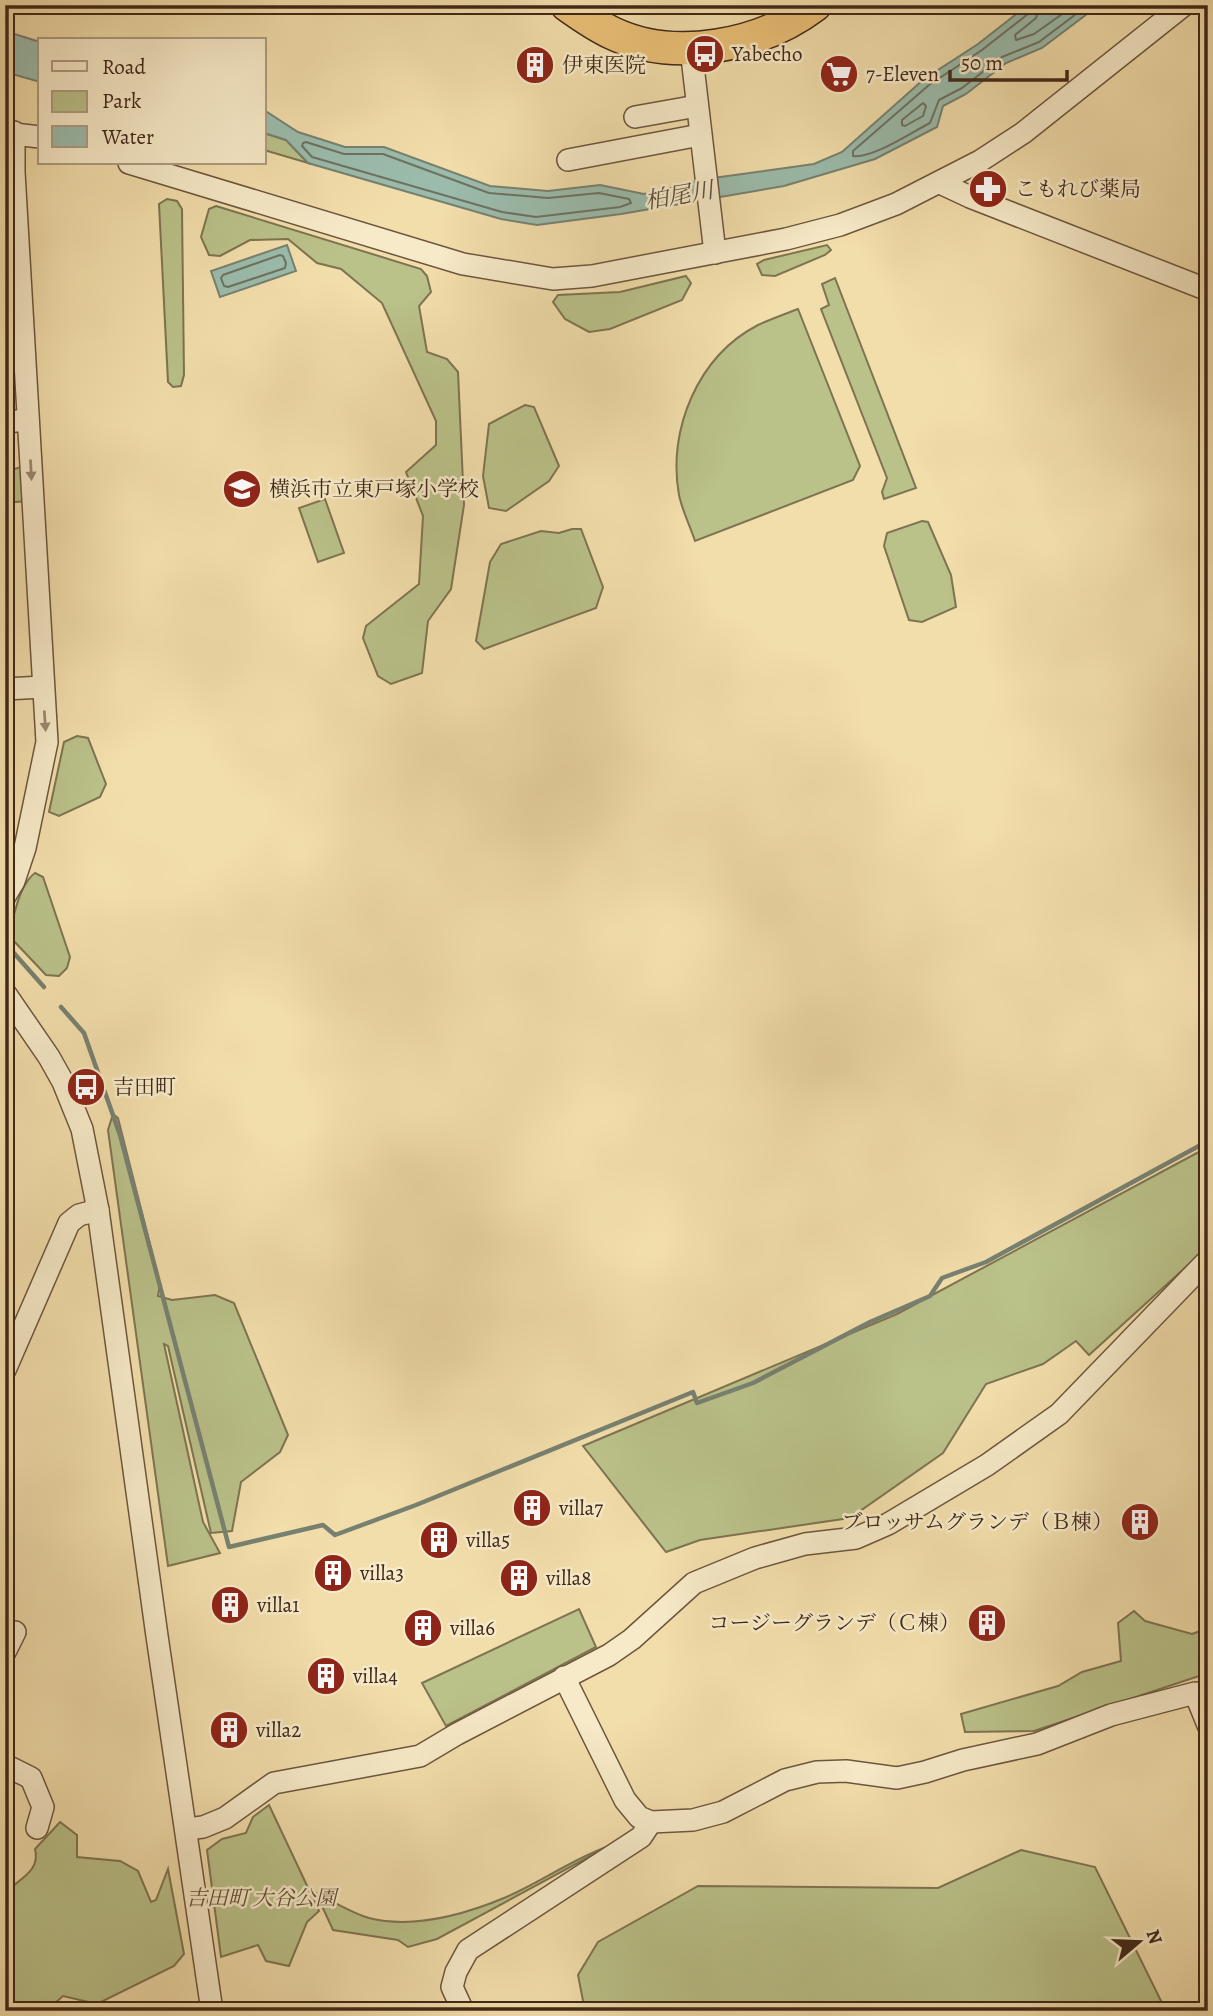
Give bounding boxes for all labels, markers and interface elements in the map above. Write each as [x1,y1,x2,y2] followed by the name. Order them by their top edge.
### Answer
[684,33,726,75] bus stop icon: Yabecho
[38,38,266,164] legend
[950,38,1068,82] scale bar
[731,40,802,68] place label: Yabecho
[514,44,556,86] building icon: 伊東医院
[961,49,1003,77] text: 50 m
[562,51,646,79] place label: 伊東医院
[102,53,146,81] text: Road
[818,53,860,95] supermarket icon: 7-Eleven
[866,60,939,88] place label: 7-Eleven
[102,87,142,115] text: Park
[101,123,154,151] text: Water
[967,168,1009,210] pharmacy icon: こもれび薬局
[642,174,719,217] water label: 柏尾川
[1015,175,1141,203] place label: こもれび薬局
[26,459,37,481] one-way arrow
[221,468,263,510] school or university icon: 横浜市立東戸塚小学校
[269,475,479,503] place label: 横浜市立東戸塚小学校
[40,711,51,733] one-way arrow
[65,1066,107,1108] bus stop icon: 吉田町
[113,1073,176,1101] place label: 吉田町
[511,1487,553,1529] building icon: villa7
[558,1494,603,1522] place label: villa7
[1119,1501,1161,1543] building icon: ブロッサムグランデ（Ｂ棟）
[841,1508,1113,1536] place label: ブロッサムグランデ（Ｂ棟）
[418,1519,460,1561] building icon: villa5
[465,1526,510,1554] place label: villa5
[312,1552,354,1594] building icon: villa3
[498,1557,540,1599] building icon: villa8
[359,1559,404,1587] place label: villa3
[545,1564,592,1592] place label: villa8
[209,1584,251,1626] building icon: villa1
[256,1591,299,1619] place label: villa1
[966,1602,1008,1644] building icon: コージーグランデ（Ｃ棟）
[402,1607,444,1649] building icon: villa6
[708,1609,960,1637] place label: コージーグランデ（Ｃ棟）
[449,1614,495,1642] place label: villa6
[305,1655,347,1697] building icon: villa4
[352,1662,398,1690] place label: villa4
[208,1709,250,1751] building icon: villa2
[255,1716,301,1744] place label: villa2
[186,1884,339,1912] park label: 吉田町 大谷公園
[1104,1908,1174,1978] north arrow
[1140,1926,1169,1948] text: N

